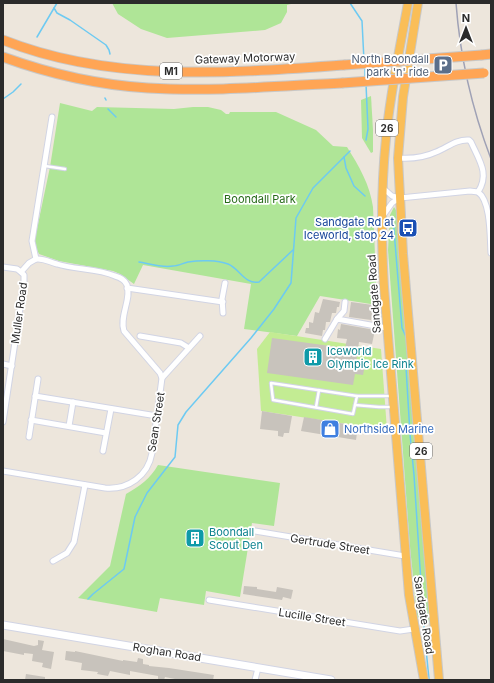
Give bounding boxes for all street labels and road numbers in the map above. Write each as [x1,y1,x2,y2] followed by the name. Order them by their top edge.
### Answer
[195,49,295,67] street label: Gateway Motorway
[160,63,182,79] road number: M1
[376,120,398,136] road number: 26
[364,254,384,334] street label: Sandgate Road
[8,281,30,345] street label: Muller Road
[144,391,168,453] street label: Sean Street
[410,443,432,459] road number: 26
[289,531,371,557] street label: Gertrude Street
[411,575,437,655] street label: Sandgate Road
[278,605,347,629] street label: Lucille Street
[132,640,202,664] street label: Roghan Road

